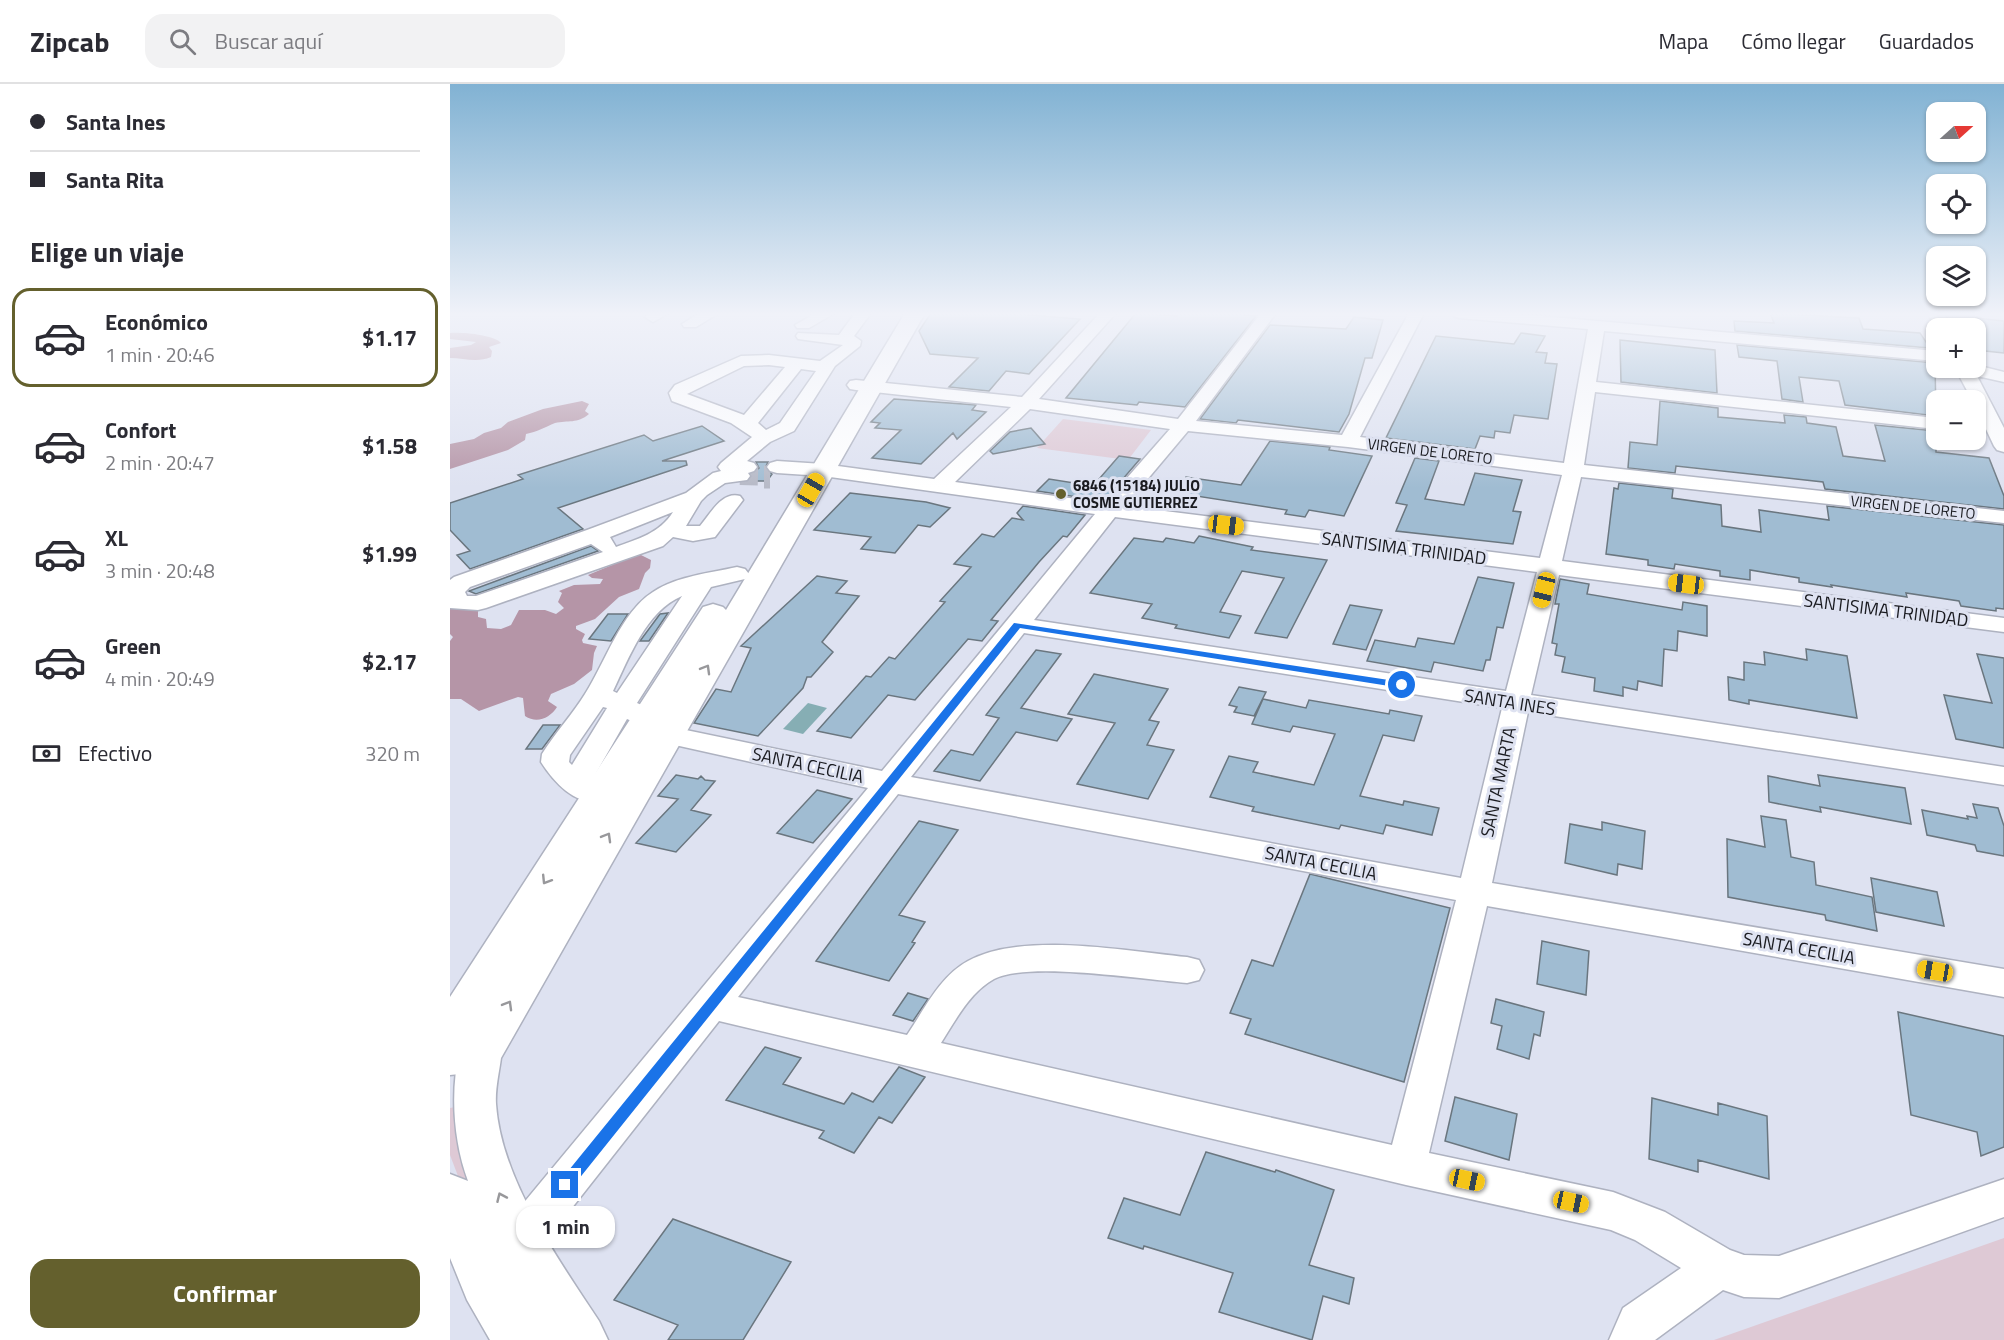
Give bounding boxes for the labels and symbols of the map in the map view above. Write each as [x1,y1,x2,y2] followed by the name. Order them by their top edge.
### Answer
[1926,102,1986,162] north arrow
[1366,432,1494,470] street label: VIRGEN DE LORETO
[794,470,828,510] car
[1073,474,1200,514] place label: 6846 (15184) JULIO COSME GUTIERREZ
[1054,487,1068,501] marker: 6846 (15184) JULIO COSME GUTIERREZ
[1849,489,1977,525] street label: VIRGEN DE LORETO
[1207,514,1245,536] car
[1320,525,1488,571] street label: SANTISIMA TRINIDAD
[1531,570,1557,610] car
[1667,573,1705,595] car
[1802,587,1970,633] street label: SANTISIMA TRINIDAD
[698,665,710,675] one-way arrow
[1388,671,1415,698] route start
[1462,681,1558,723] street label: SANTA INES
[1473,724,1523,840] street label: SANTA MARTA
[750,740,867,790] street label: SANTA CECILIA
[600,833,611,843] one-way arrow
[1263,839,1379,887] street label: SANTA CECILIA
[542,874,554,884] one-way arrow
[1741,925,1857,971] street label: SANTA CECILIA
[1916,959,1954,983] car
[501,1001,513,1011] one-way arrow
[1448,1167,1486,1193] car
[551,1171,578,1198] route end
[1552,1189,1590,1215] car
[496,1193,508,1204] one-way arrow
[516,1206,614,1248] callout: 1 min

